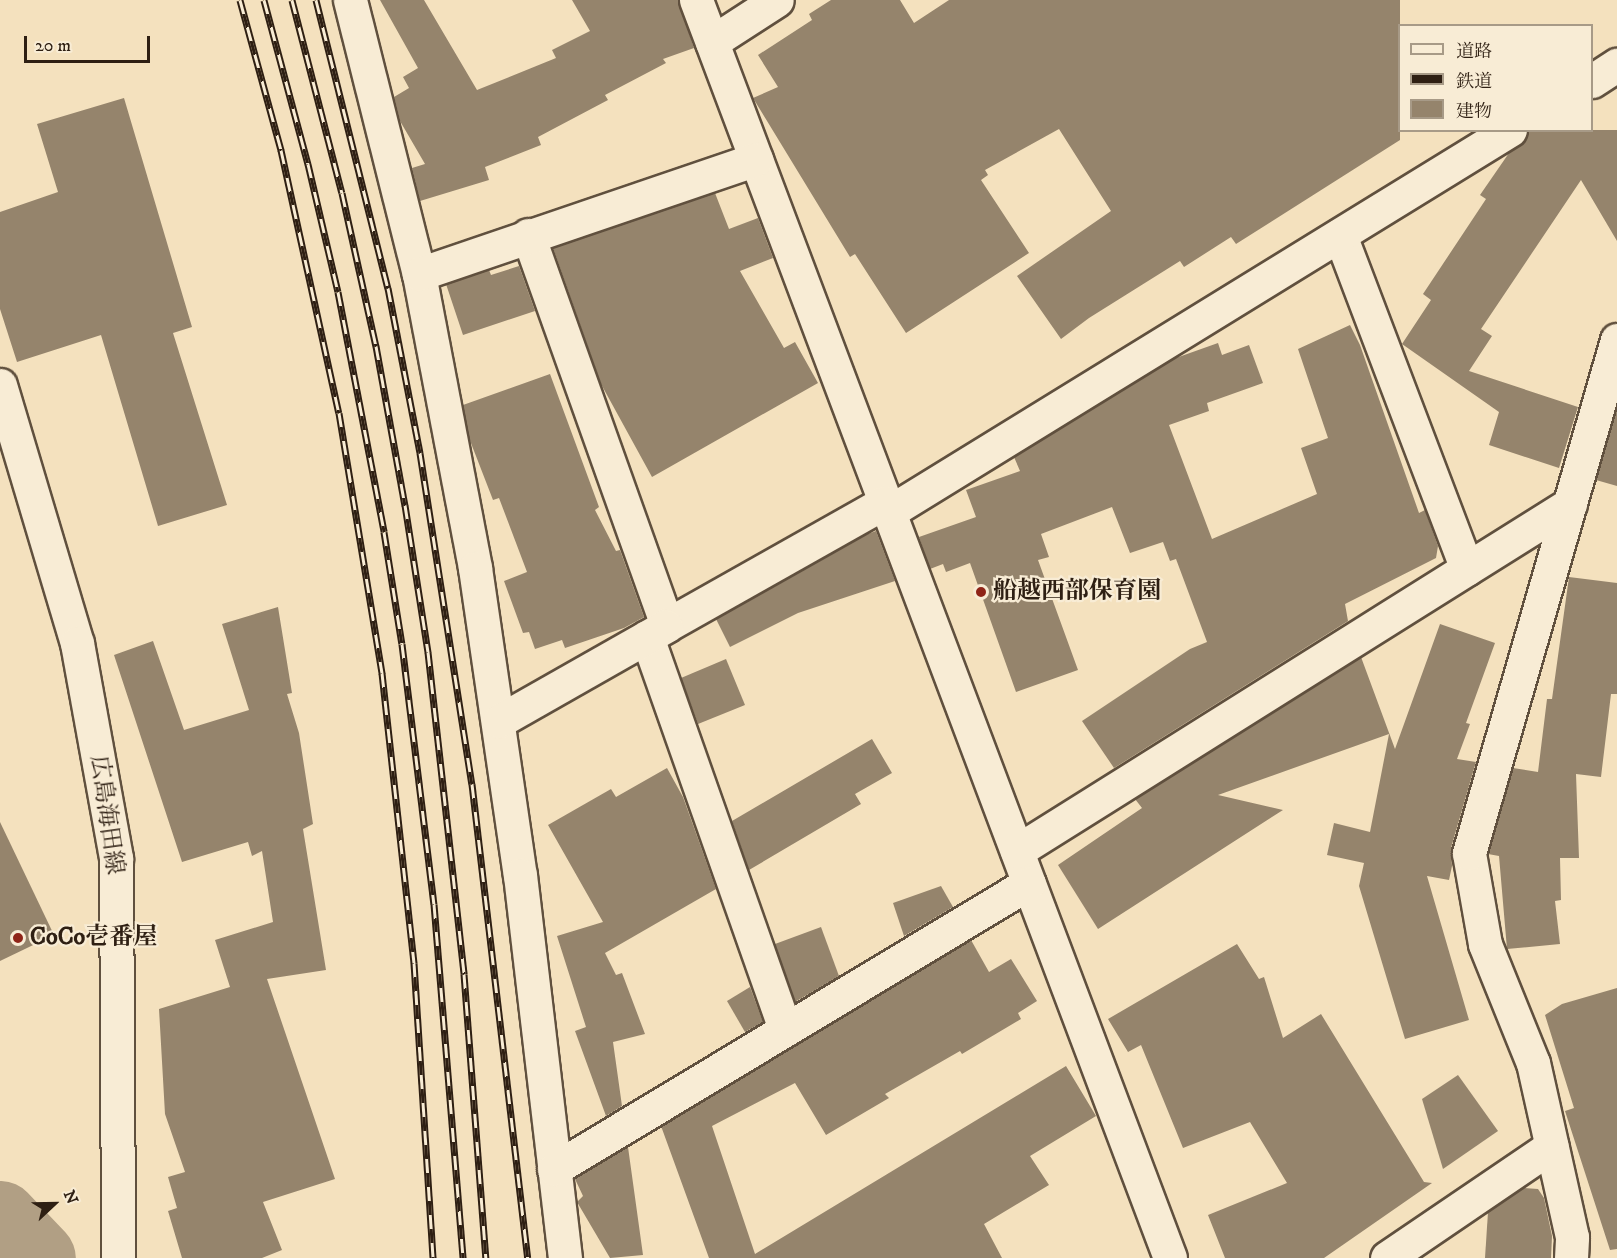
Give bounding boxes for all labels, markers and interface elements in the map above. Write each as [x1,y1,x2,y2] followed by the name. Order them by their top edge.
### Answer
[27,24,153,62] scale bar
[1398,24,1593,132] legend
[35,35,71,57] text: 20 m
[1456,41,1492,63] text: 道路
[1456,71,1492,93] text: 鉄道
[1456,101,1492,123] text: 建物
[993,578,1161,606] place label: 船越西部保育園
[974,585,988,599] marker: 船越西部保育園
[83,754,129,876] street label: 広島海田線
[30,924,157,952] place label: CoCo壱番屋
[11,931,25,945] marker: CoCo壱番屋
[24,1174,84,1234] north arrow
[59,1187,82,1207] text: N

